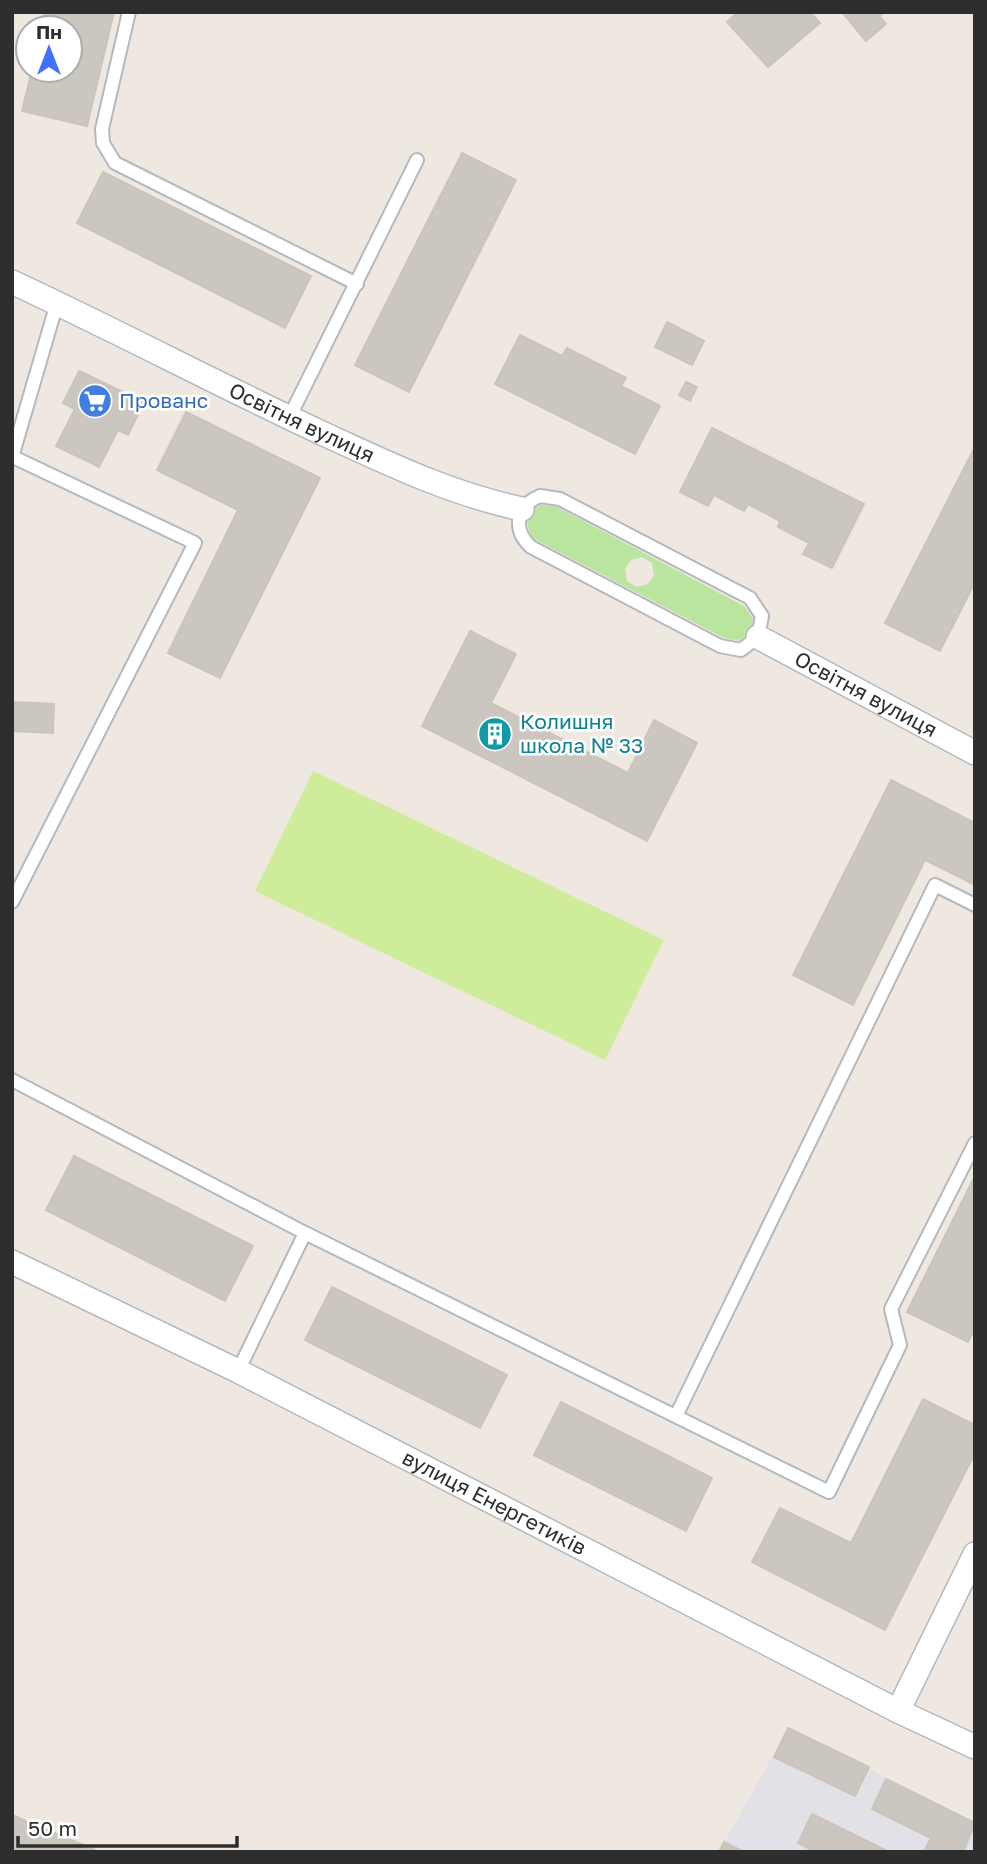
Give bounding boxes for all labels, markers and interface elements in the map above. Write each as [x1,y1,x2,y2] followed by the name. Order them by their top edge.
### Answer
[14,14,84,84] north arrow
[36,20,62,43] text: Пн
[225,376,379,467] street label: Освітня вулиця
[76,382,114,420] supermarket icon: Прованс
[119,387,208,413] place label: Прованс
[790,645,942,742] street label: Освітня вулиця
[520,708,643,758] place label: Колишня школа № 33
[476,715,514,753] building icon: Колишня школа № 33
[398,1444,591,1560] street label: вулиця Енергетиків
[18,1804,236,1848] scale bar
[28,1815,77,1841] text: 50 m

